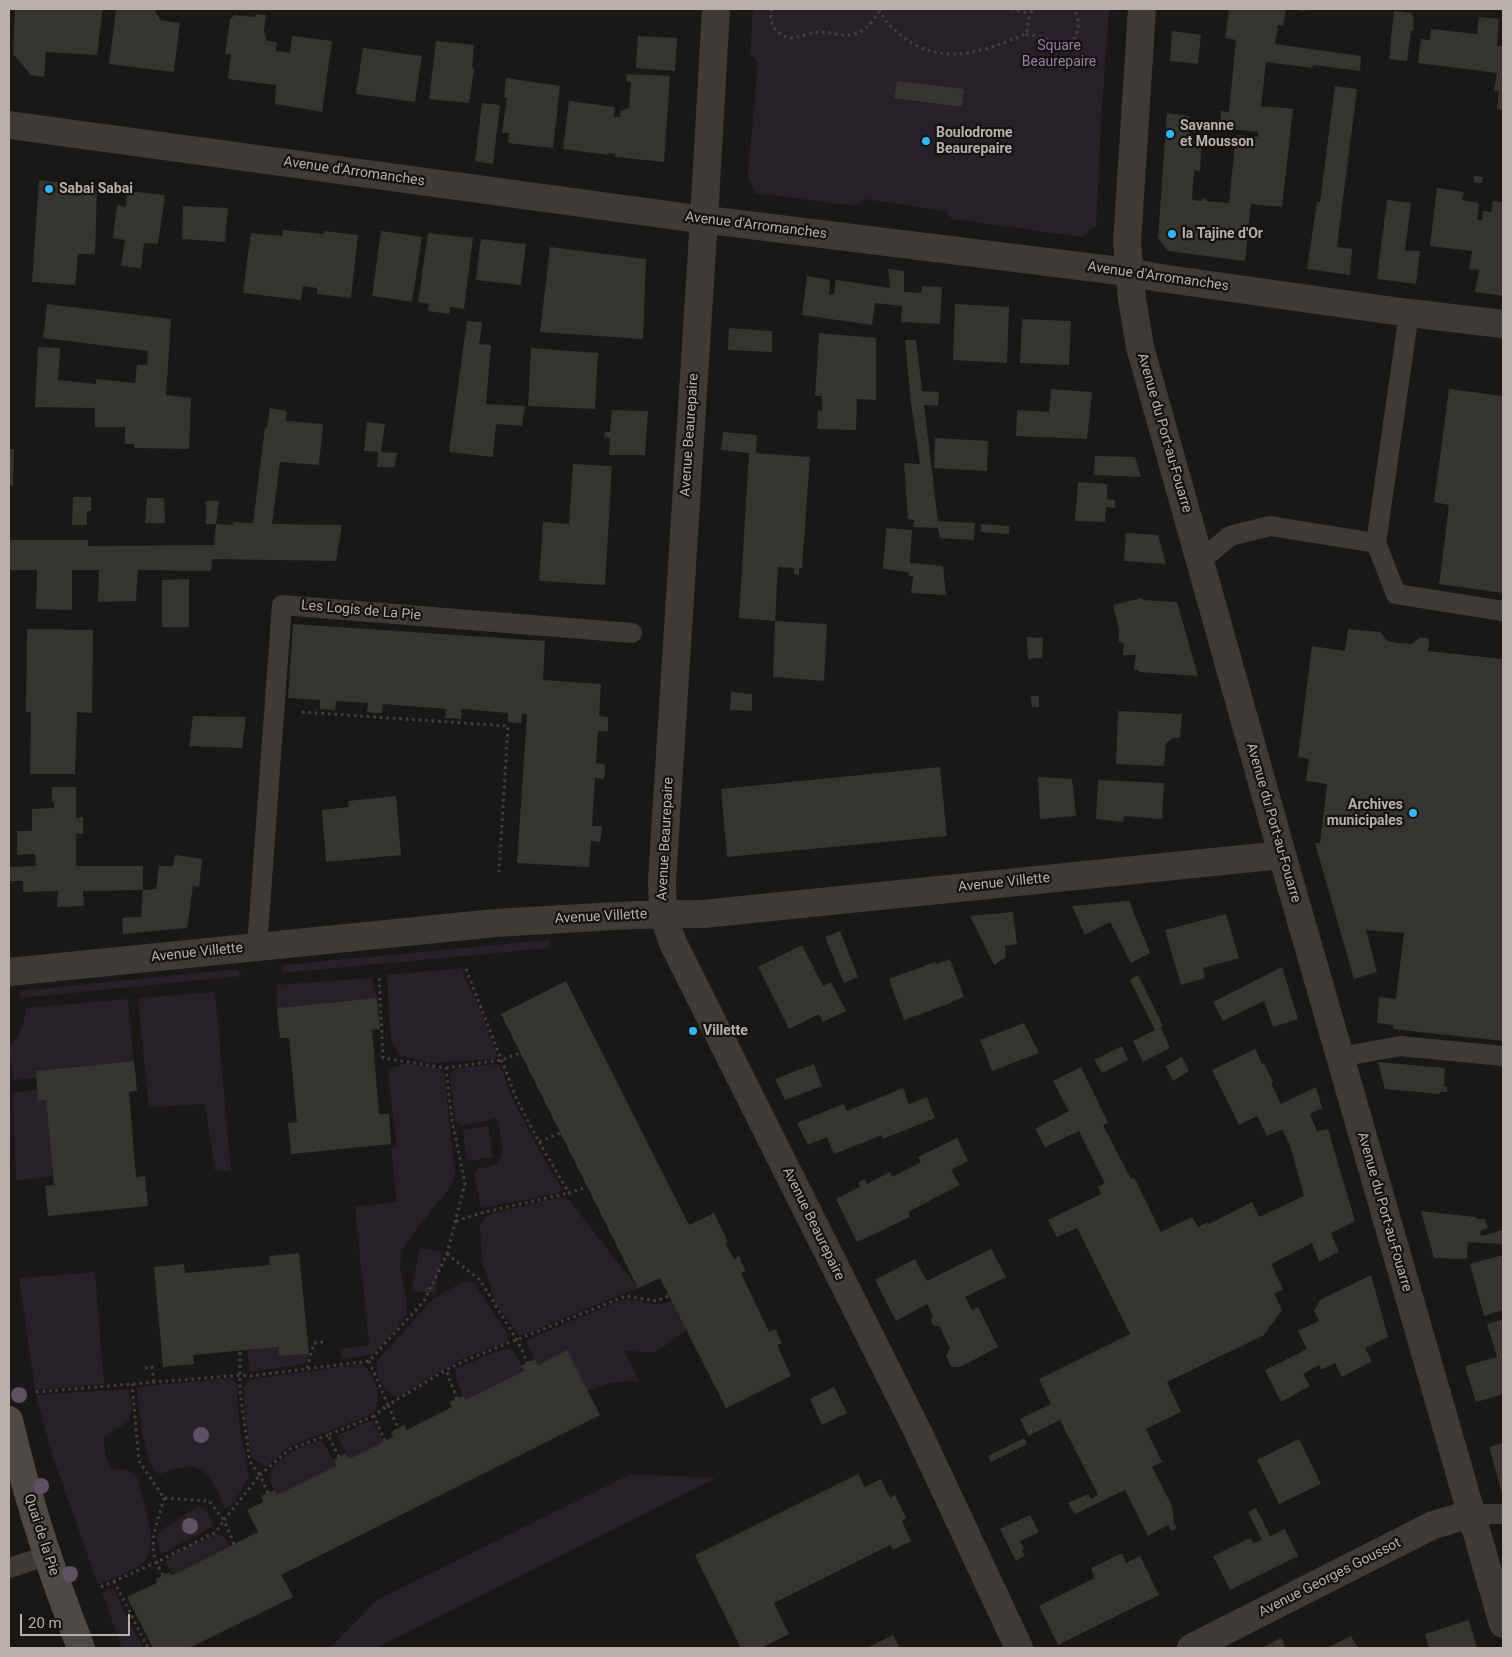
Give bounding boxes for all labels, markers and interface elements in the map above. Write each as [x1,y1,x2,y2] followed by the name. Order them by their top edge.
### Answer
[1022,38,1096,70] park label: Square Beaurepaire
[1180,118,1254,150] place label: Savanne et Mousson
[936,125,1013,158] place label: Boulodrome Beaurepaire
[1164,128,1176,140] marker: Savanne et Mousson
[920,135,932,147] marker: Boulodrome Beaurepaire
[282,154,426,190] street label: Avenue d'Arromanches
[59,181,133,197] place label: Sabai Sabai
[43,183,55,195] marker: Sabai Sabai
[684,209,828,243] street label: Avenue d'Arromanches
[1182,226,1263,242] place label: la Tajine d'Or
[1166,228,1178,240] marker: la Tajine d'Or
[1086,259,1230,295] street label: Avenue d'Arromanches
[1133,351,1195,515] street label: Avenue du Port-au-Fouarre
[677,373,703,497] street label: Avenue Beaurepaire
[300,597,422,625] street label: Les Logis de La Pie
[1242,741,1304,905] street label: Avenue du Port-au-Fouarre
[654,777,678,901] street label: Avenue Beaurepaire
[1327,797,1403,830] place label: Archives municipales
[1407,807,1419,819] marker: Archives municipales
[957,870,1051,896] street label: Avenue Villette
[554,906,648,928] street label: Avenue Villette
[150,940,244,966] street label: Avenue Villette
[703,1023,748,1039] place label: Villette
[687,1025,699,1037] marker: Villette
[1353,1130,1415,1294] street label: Avenue du Port-au-Fouarre
[778,1165,848,1283] street label: Avenue Beaurepaire
[20,1492,62,1578] street label: Quai de la Pie
[1256,1535,1404,1621] street label: Avenue Georges Goussot
[22,1604,132,1636] scale bar
[28,1614,62,1632] text: 20 m

